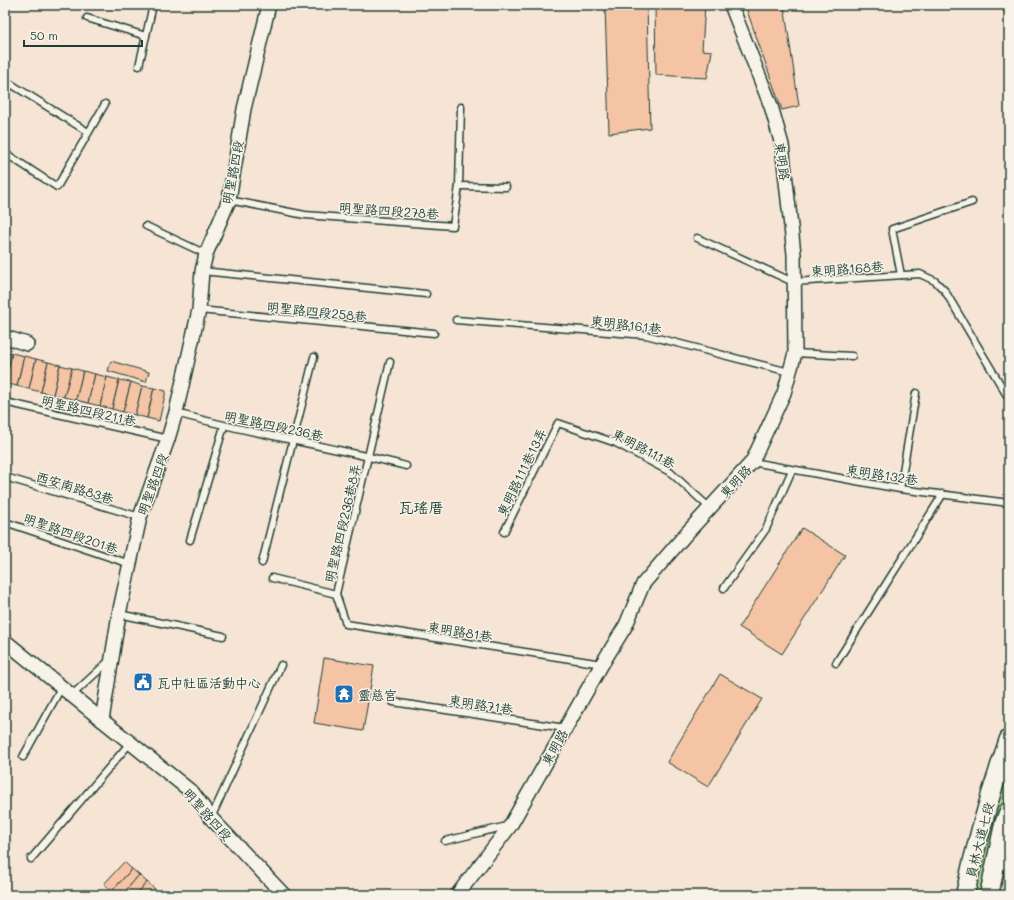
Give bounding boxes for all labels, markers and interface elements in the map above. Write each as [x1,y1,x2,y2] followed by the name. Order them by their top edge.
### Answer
[24,22,142,48] scale bar
[30,27,58,43] text: 50 m
[217,138,247,206] street label: 明聖路四段
[772,140,794,182] street label: 東明路
[338,198,440,222] street label: 明聖路四段278巷
[810,257,884,279] street label: 東明路168巷
[266,297,368,325] street label: 明聖路四段258巷
[589,311,663,337] street label: 東明路161巷
[40,391,138,429] street label: 明聖路四段211巷
[223,406,325,444] street label: 明聖路四段236巷
[609,424,679,472] street label: 東明路111巷
[492,425,550,519] street label: 東明路111巷13弄
[133,451,171,517] street label: 明聖路四段
[845,460,919,488] street label: 東明路132巷
[715,461,755,501] street label: 東明路
[320,462,364,584] street label: 明聖路四段236巷8弄
[34,467,116,507] street label: 西安南路83巷
[398,497,444,517] district label: 瓦瑤厝
[21,509,121,557] street label: 明聖路四段201巷
[426,617,494,645] street label: 東明路81巷
[132,671,154,693] public building icon: 瓦中社區活動中心
[157,674,261,691] place label: 瓦中社區活動中心
[333,683,355,705] temple icon: 靈慈宮
[358,686,397,703] place label: 靈慈宮
[448,691,514,717] street label: 東明路71巷
[537,726,571,768] street label: 東明路
[180,784,236,844] street label: 明聖路四段
[961,800,997,880] street label: 員林大道七段

